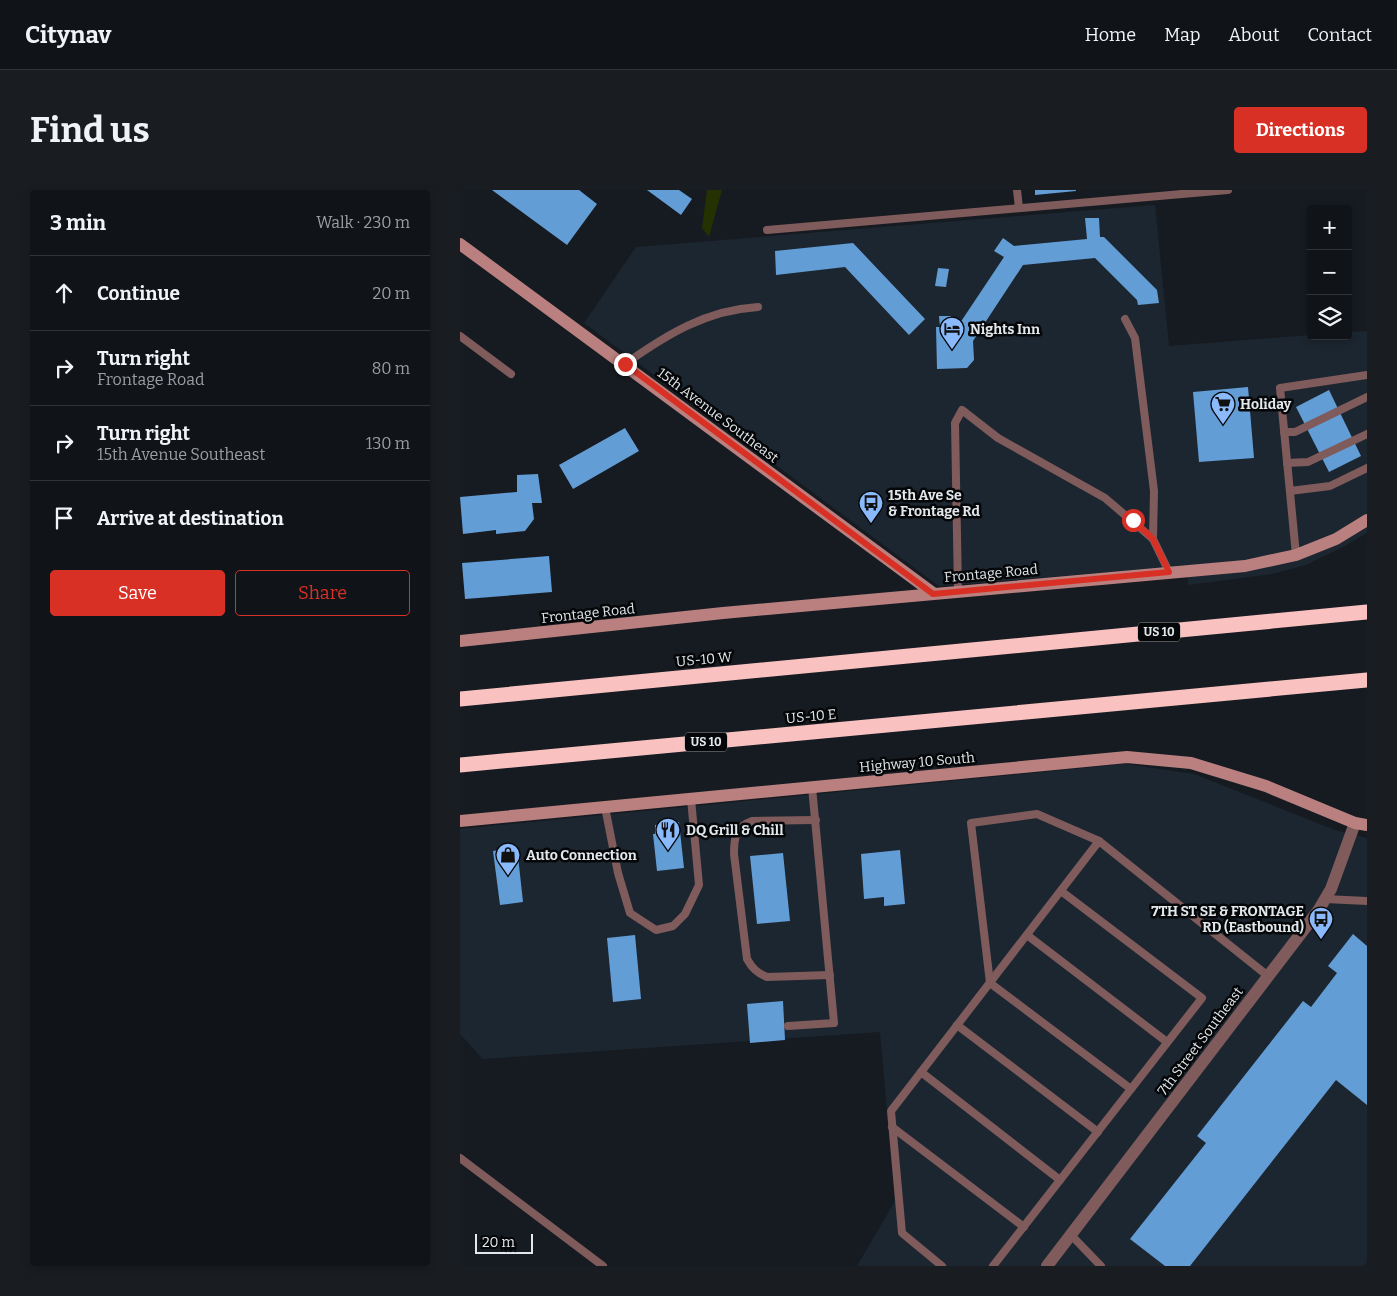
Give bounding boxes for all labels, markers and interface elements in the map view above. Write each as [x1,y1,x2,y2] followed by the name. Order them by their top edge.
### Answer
[25,21,111,49] text: Citynav
[1085,24,1136,46] text: Home
[1164,24,1200,46] text: Map
[1228,24,1279,46] text: About
[1307,24,1372,46] text: Contact
[1234,107,1367,153] button: Directions
[30,109,150,151] text: Find us
[1307,205,1352,340] map controls
[1307,205,1352,250] button: +
[50,210,106,236] text: 3 min
[316,213,410,232] text: Walk · 230 m
[1307,250,1352,295] button: −
[50,279,78,307] icon: ahead
[97,282,180,305] text: Continue
[373,284,410,303] text: 20 m
[1307,295,1352,340] button: layers
[939,316,965,350] hotel icon: Nights Inn
[970,321,1040,338] place label: Nights Inn
[97,347,190,370] text: Turn right
[614,353,637,376] route end
[50,354,78,382] icon: right
[372,359,410,378] text: 80 m
[654,364,782,467] street label: 15th Avenue Southeast
[97,370,204,389] text: Frontage Road
[1210,391,1236,425] supermarket icon: Holiday
[1240,396,1292,413] place label: Holiday
[97,422,190,445] text: Turn right
[50,429,78,457] icon: right
[366,434,410,453] text: 130 m
[97,445,265,464] text: 15th Avenue Southeast
[888,487,980,520] place label: 15th Ave Se & Frontage Rd
[858,490,884,524] bus stop icon: 15th Ave Se & Frontage Rd
[50,504,78,532] icon: arrive
[97,507,284,530] text: Arrive at destination
[1122,509,1145,532] route start
[943,561,1039,586] street label: Frontage Road
[50,570,225,616] button: Save
[235,570,410,616] button: Share
[540,600,636,627] street label: Frontage Road
[1138,622,1180,642] road number: US 10
[675,649,734,670] street label: US-10 W
[785,706,837,727] street label: US-10 E
[685,732,727,752] road number: US 10
[859,749,976,776] street label: Highway 10 South
[655,817,681,851] restaurant icon: DQ Grill & Chill
[686,822,784,839] place label: DQ Grill & Chill
[495,842,521,876] shop icon: Auto Connection
[526,847,637,864] place label: Auto Connection
[1151,903,1304,936] place label: 7TH ST SE & FRONTAGE RD (Eastbound)
[1308,906,1334,940] bus stop icon: 7TH ST SE & FRONTAGE RD (Eastbound)
[1154,984,1247,1099] street label: 7th Street Southeast
[475,1231,532,1254] scale bar
[482,1234,515,1251] text: 20 m

